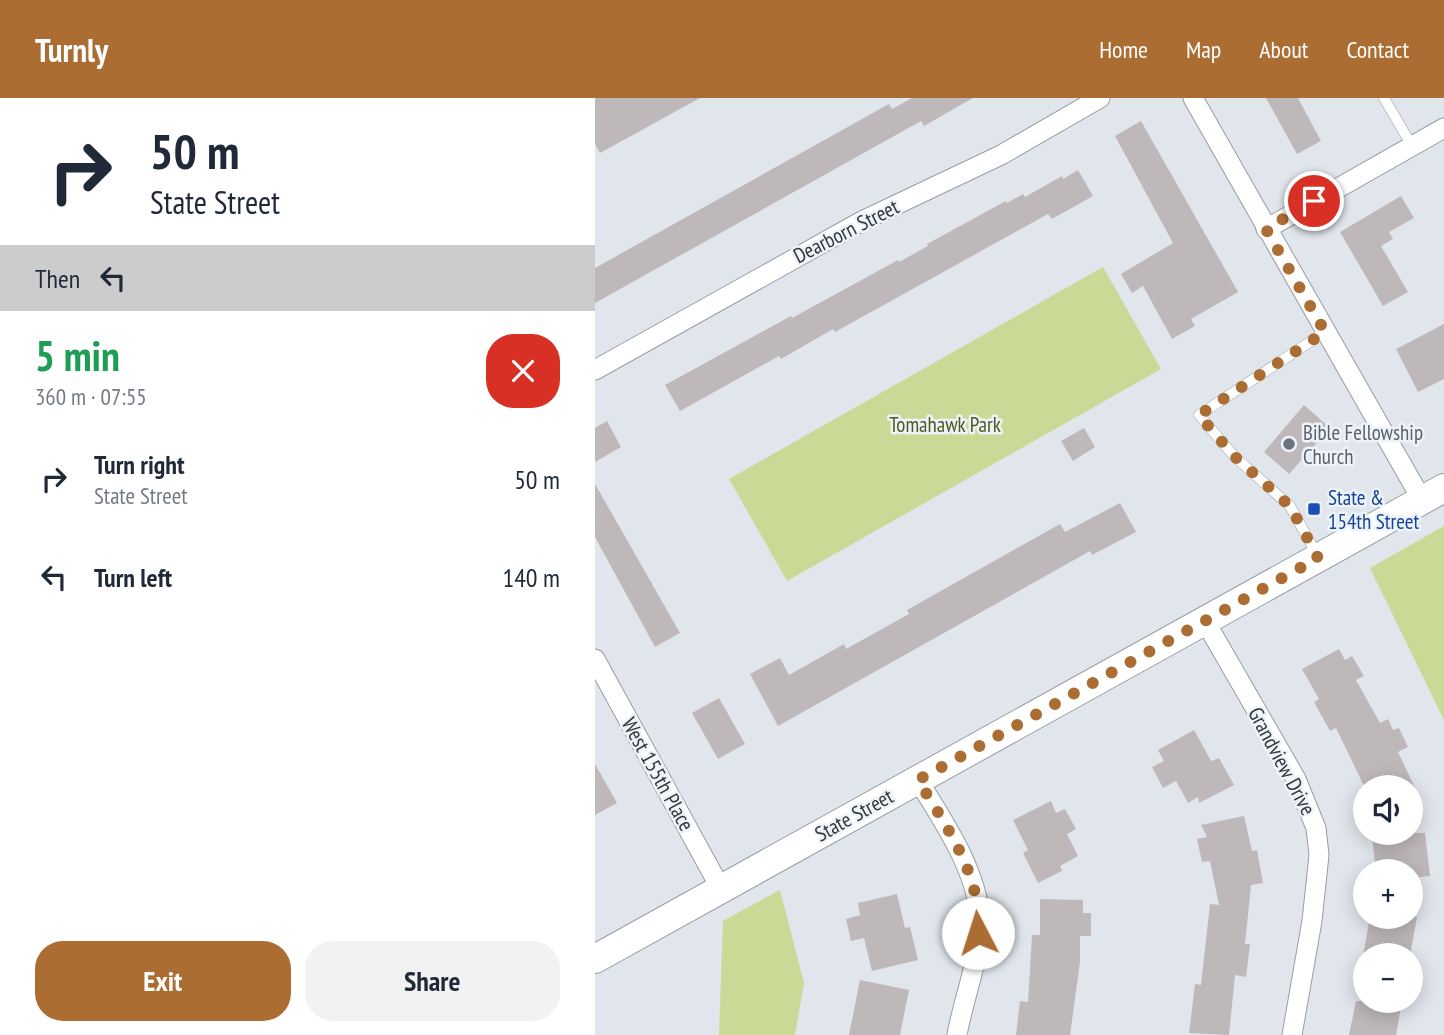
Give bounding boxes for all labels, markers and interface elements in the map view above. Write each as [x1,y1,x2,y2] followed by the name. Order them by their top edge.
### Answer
[35,28,108,71] text: Turnly
[1099,34,1148,65] text: Home
[1186,34,1221,65] text: Map
[1259,34,1308,65] text: About
[1346,34,1409,65] text: Contact
[150,119,239,183] text: 50 m
[35,126,126,217] icon: right
[1284,171,1344,231] pin
[150,181,280,223] text: State Street
[1295,182,1333,220] icon: arrive
[789,193,904,269] street label: Dearborn Street
[94,259,132,297] icon: left
[35,262,80,295] text: Then
[35,328,120,383] text: 5 min
[486,334,560,408] button: close
[35,382,147,411] text: 360 m · 07:55
[889,411,1001,438] park label: Tomahawk Park
[1303,419,1423,470] place label: Bible Fellowship Church
[1281,436,1297,452] marker: Bible Fellowship Church
[94,448,185,481] text: Turn right
[35,460,73,498] icon: right
[514,463,560,496] text: 50 m
[94,481,188,510] text: State Street
[1328,484,1420,535] place label: State & 154th Street
[1306,501,1322,517] marker: State & 154th Street
[35,558,73,596] icon: left
[94,561,172,594] text: Turn left
[502,561,560,594] text: 140 m
[1242,702,1322,820] street label: Grandview Drive
[616,712,700,836] street label: West 155th Place
[1353,775,1423,1013] map controls
[1353,775,1423,845] button: sound
[810,782,898,848] street label: State Street
[1353,859,1423,929] button: +
[941,896,1015,970] position arrow
[35,941,291,1021] button: Exit
[305,941,560,1021] button: Share
[1353,943,1423,1013] button: −

